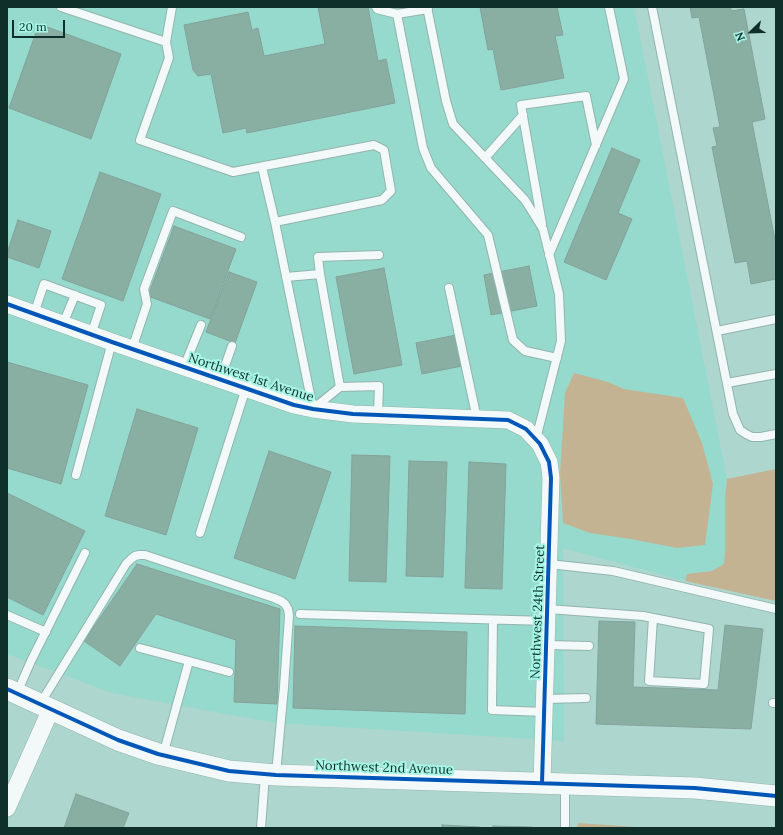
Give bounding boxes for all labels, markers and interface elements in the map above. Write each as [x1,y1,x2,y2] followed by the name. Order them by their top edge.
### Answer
[14,12,67,38] scale bar
[731,12,771,52] north arrow
[19,19,47,34] text: 20 m
[732,30,748,43] text: N
[186,350,316,406] street label: Northwest 1st Avenue
[528,545,548,679] street label: Northwest 24th Street
[315,758,453,778] street label: Northwest 2nd Avenue

